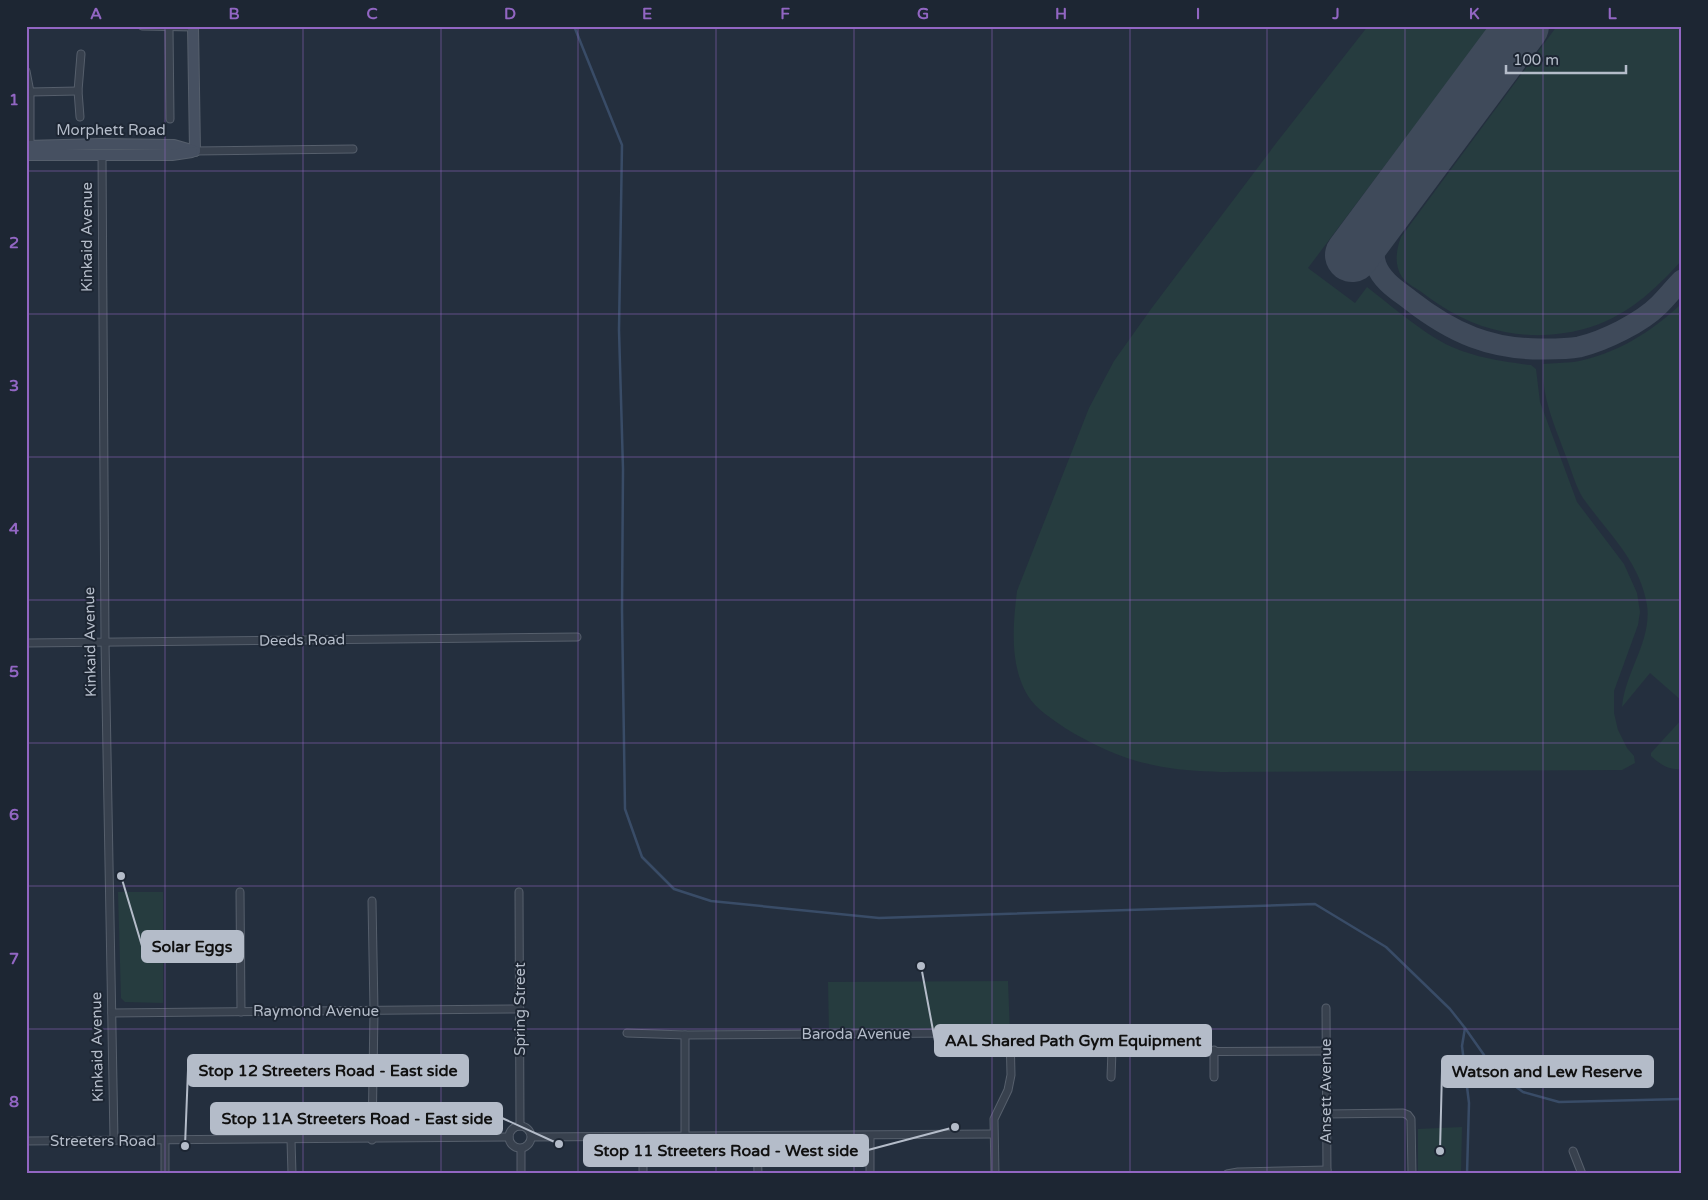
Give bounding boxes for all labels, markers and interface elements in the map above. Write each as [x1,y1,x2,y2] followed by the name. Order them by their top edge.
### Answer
[90,4,102,24] text: A
[228,4,240,24] text: B
[366,4,378,24] text: C
[504,4,516,24] text: D
[642,4,652,24] text: E
[780,4,790,24] text: F
[917,4,929,24] text: G
[1055,4,1067,24] text: H
[1196,4,1200,24] text: I
[1331,4,1340,24] text: J
[1469,4,1480,24] text: K
[1607,4,1617,24] text: L
[1506,42,1626,74] scale bar
[1513,51,1559,69] text: 100 m
[9,90,19,110] text: 1
[56,121,166,139] street label: Morphett Road
[78,182,96,292] street label: Kinkaid Avenue
[9,233,19,253] text: 2
[9,376,19,396] text: 3
[9,519,19,539] text: 4
[80,587,100,697] street label: Kinkaid Avenue
[259,630,345,650] street label: Deeds Road
[9,662,19,682] text: 5
[9,805,19,825] text: 6
[142,931,243,962] callout: Solar Eggs
[152,937,233,957] text: Solar Eggs
[9,949,19,969] text: 7
[511,962,529,1056] street label: Spring Street
[87,992,107,1102] street label: Kinkaid Avenue
[253,1002,379,1020] street label: Raymond Avenue
[802,1025,910,1043] street label: Baroda Avenue
[935,1025,1211,1056] callout: AAL Shared Path Gym Equipment
[945,1031,1202,1051] text: AAL Shared Path Gym Equipment
[1317,1039,1335,1143] street label: Ansett Avenue
[188,1055,468,1086] callout: Stop 12 Streeters Road - East side
[1442,1056,1653,1087] callout: Watson and Lew Reserve
[198,1061,458,1081] text: Stop 12 Streeters Road - East side
[1452,1062,1642,1082] text: Watson and Lew Reserve
[9,1092,19,1112] text: 8
[211,1103,502,1134] callout: Stop 11A Streeters Road - East side
[221,1109,493,1129] text: Stop 11A Streeters Road - East side
[50,1132,156,1150] street label: Streeters Road
[584,1135,868,1166] callout: Stop 11 Streeters Road - West side
[594,1141,858,1161] text: Stop 11 Streeters Road - West side

